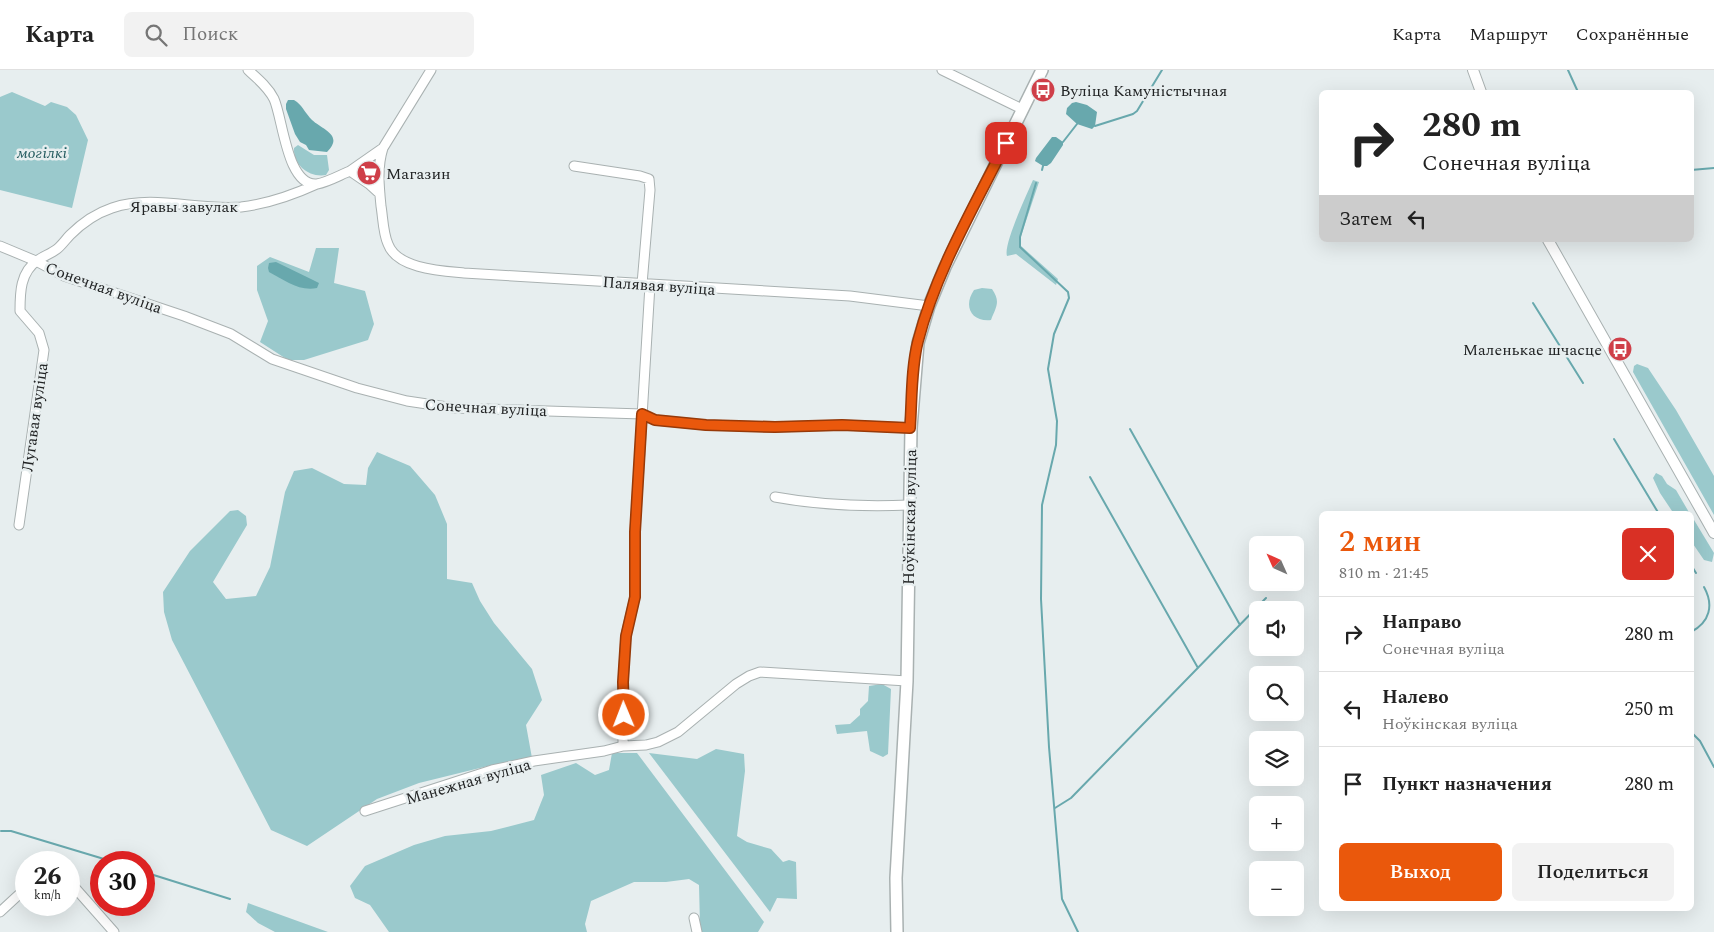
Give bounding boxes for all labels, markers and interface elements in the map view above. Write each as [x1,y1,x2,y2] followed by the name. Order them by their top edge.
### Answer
[124,12,474,57] search box
[25,17,94,53] text: Карта
[182,20,238,49] text: Поиск
[142,21,170,49] icon: search
[1392,21,1441,48] text: Карта
[1469,21,1548,48] text: Маршрут
[1576,21,1689,48] text: Сохранённые
[1030,77,1056,103] bus stop icon: Вуліца Камуністычная
[1060,79,1227,103] place label: Вуліца Камуністычная
[1422,99,1521,152] text: 280 m
[1339,110,1404,175] icon: right
[985,122,1027,164] pin
[992,129,1020,157] icon: arrive
[16,141,68,165] park label: могілкі
[1422,147,1591,180] text: Сонечная вуліца
[356,160,382,186] supermarket icon: Магазин
[386,162,450,186] place label: Магазин
[130,195,238,219] street label: Яравы завулак
[1339,205,1393,234] text: Затем
[1403,205,1431,233] icon: left
[42,256,166,320] street label: Сонечная вуліца
[602,270,716,302] street label: Палявая вуліца
[1607,336,1633,362] bus stop icon: Маленькае шчасце
[1463,338,1602,362] place label: Маленькае шчасце
[15,361,55,473] street label: Лугавая вуліца
[424,393,548,423] street label: Сонечная вуліца
[897,449,923,585] street label: Ноўкінская вуліца
[1339,519,1421,565] text: 2 мин
[1622,528,1674,580] button: close
[1249,536,1304,591] north arrow
[1249,536,1304,916] map controls
[1339,561,1429,585] text: 810 m · 21:45
[1249,601,1304,656] button: sound
[1382,608,1461,637] text: Направо
[1339,620,1367,648] icon: right
[1624,620,1674,649] text: 280 m
[1382,637,1505,661] text: Сонечная вуліца
[1249,666,1304,721] button: search
[1382,683,1449,712] text: Налево
[597,688,649,740] position arrow
[1339,695,1367,723] icon: left
[1624,695,1674,724] text: 250 m
[1382,712,1518,736] text: Ноўкінская вуліца
[1249,731,1304,786] button: layers
[403,753,534,811] street label: Манежная вуліца
[1339,770,1367,798] icon: arrive
[1382,770,1552,799] text: Пункт назначения
[1624,770,1674,799] text: 280 m
[1249,796,1304,851] button: +
[1339,843,1502,901] button: Выход
[1512,843,1674,901] button: Поделиться
[90,851,155,916] speed limit sign: 30
[33,858,62,896] text: 26
[1249,861,1304,916] button: −
[34,886,61,905] text: km/h

